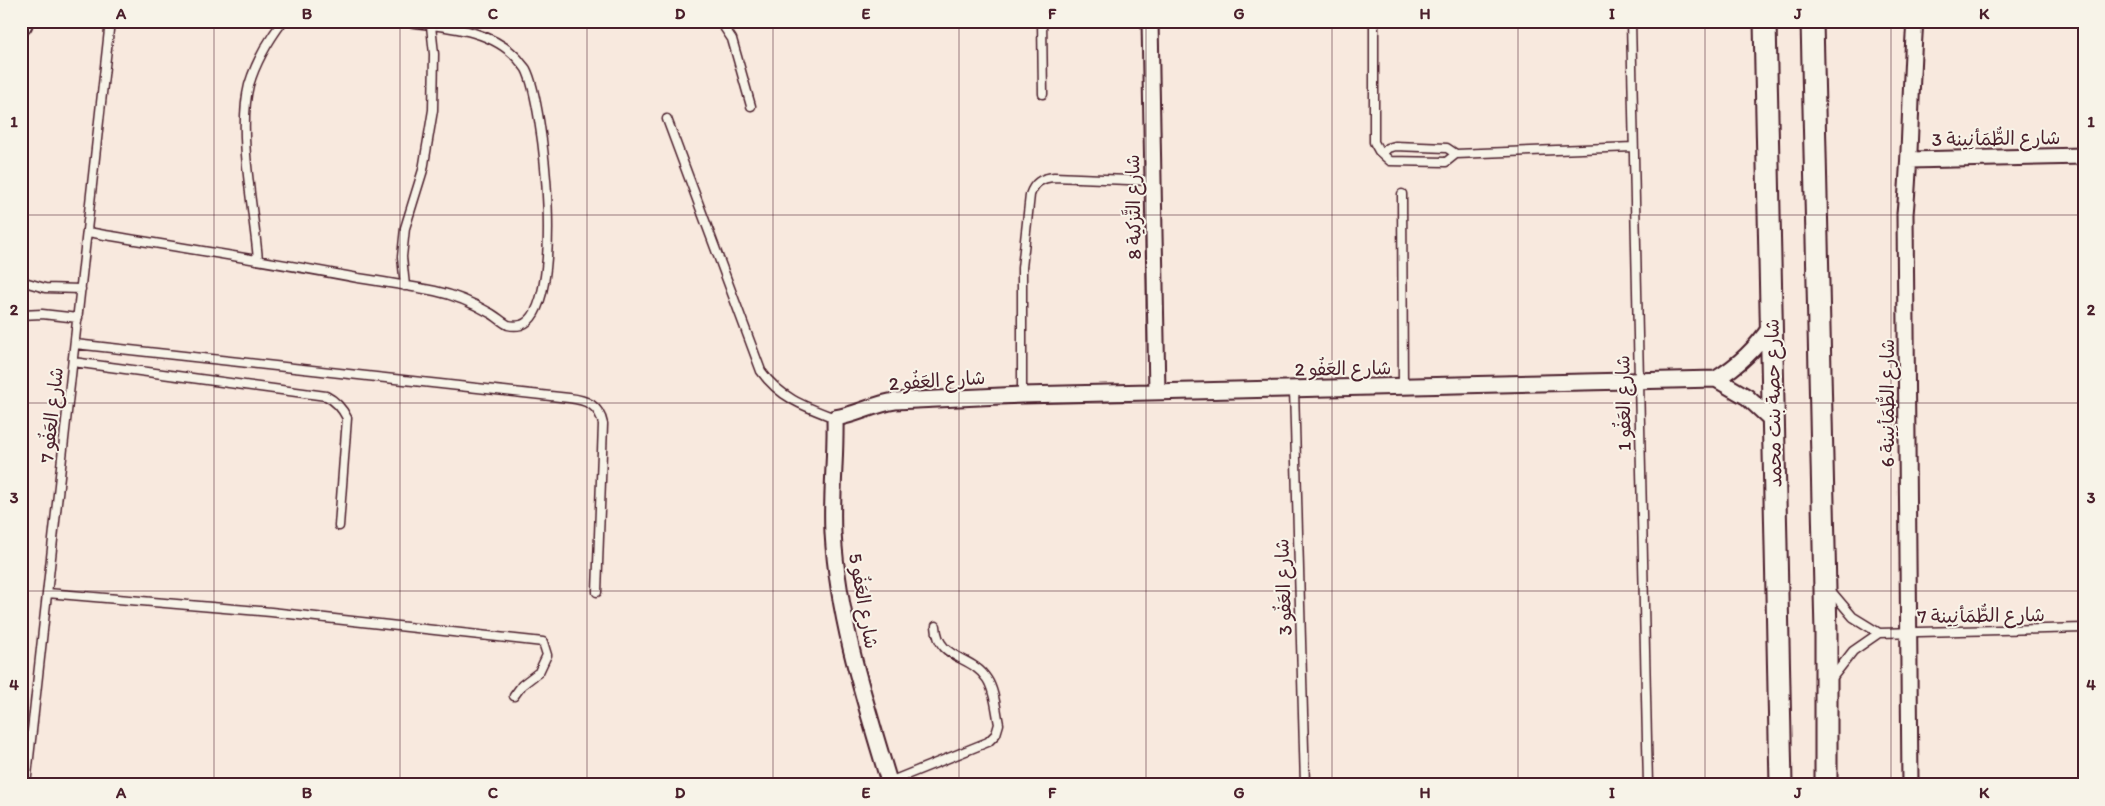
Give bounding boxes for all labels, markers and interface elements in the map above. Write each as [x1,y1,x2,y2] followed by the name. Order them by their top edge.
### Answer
[115,4,127,23] text: A
[302,4,313,23] text: B
[488,4,499,23] text: C
[675,4,686,23] text: D
[862,4,871,23] text: E
[1048,4,1057,23] text: F
[1233,4,1245,23] text: G
[1419,4,1431,23] text: H
[1609,4,1615,23] text: I
[1793,4,1802,23] text: J
[1979,4,1990,23] text: K
[10,112,18,131] text: 1
[2087,112,2095,131] text: 1
[1931,125,2061,153] street label: شارع الطُّمَأنِينة 3
[1119,154,1148,260] street label: شارع التَّزكية 8
[10,300,19,319] text: 2
[2087,300,2096,319] text: 2
[1761,318,1788,488] street label: شارع حصة بنت محمد
[1875,339,1901,467] street label: شارع الطُّمَأنِينة 6
[1294,355,1392,383] street label: شارع العَفُو 2
[1610,355,1638,451] street label: شارع العَفُو 1
[888,364,986,397] street label: شارع العَفُو 2
[34,366,70,464] street label: شارع العَفُو 7
[10,488,19,507] text: 3
[2087,488,2096,507] text: 3
[1269,538,1299,636] street label: شارع العَفُو 3
[842,551,885,651] street label: شارع العَفُو 5
[1917,602,2045,630] street label: شارع الطُّمَأنِينة 7
[9,675,19,694] text: 4
[2086,675,2096,694] text: 4
[115,783,127,802] text: A
[302,783,313,802] text: B
[488,783,499,802] text: C
[675,783,686,802] text: D
[862,783,871,802] text: E
[1048,783,1057,802] text: F
[1233,783,1245,802] text: G
[1419,783,1431,802] text: H
[1609,783,1615,802] text: I
[1793,783,1802,802] text: J
[1979,783,1990,802] text: K

